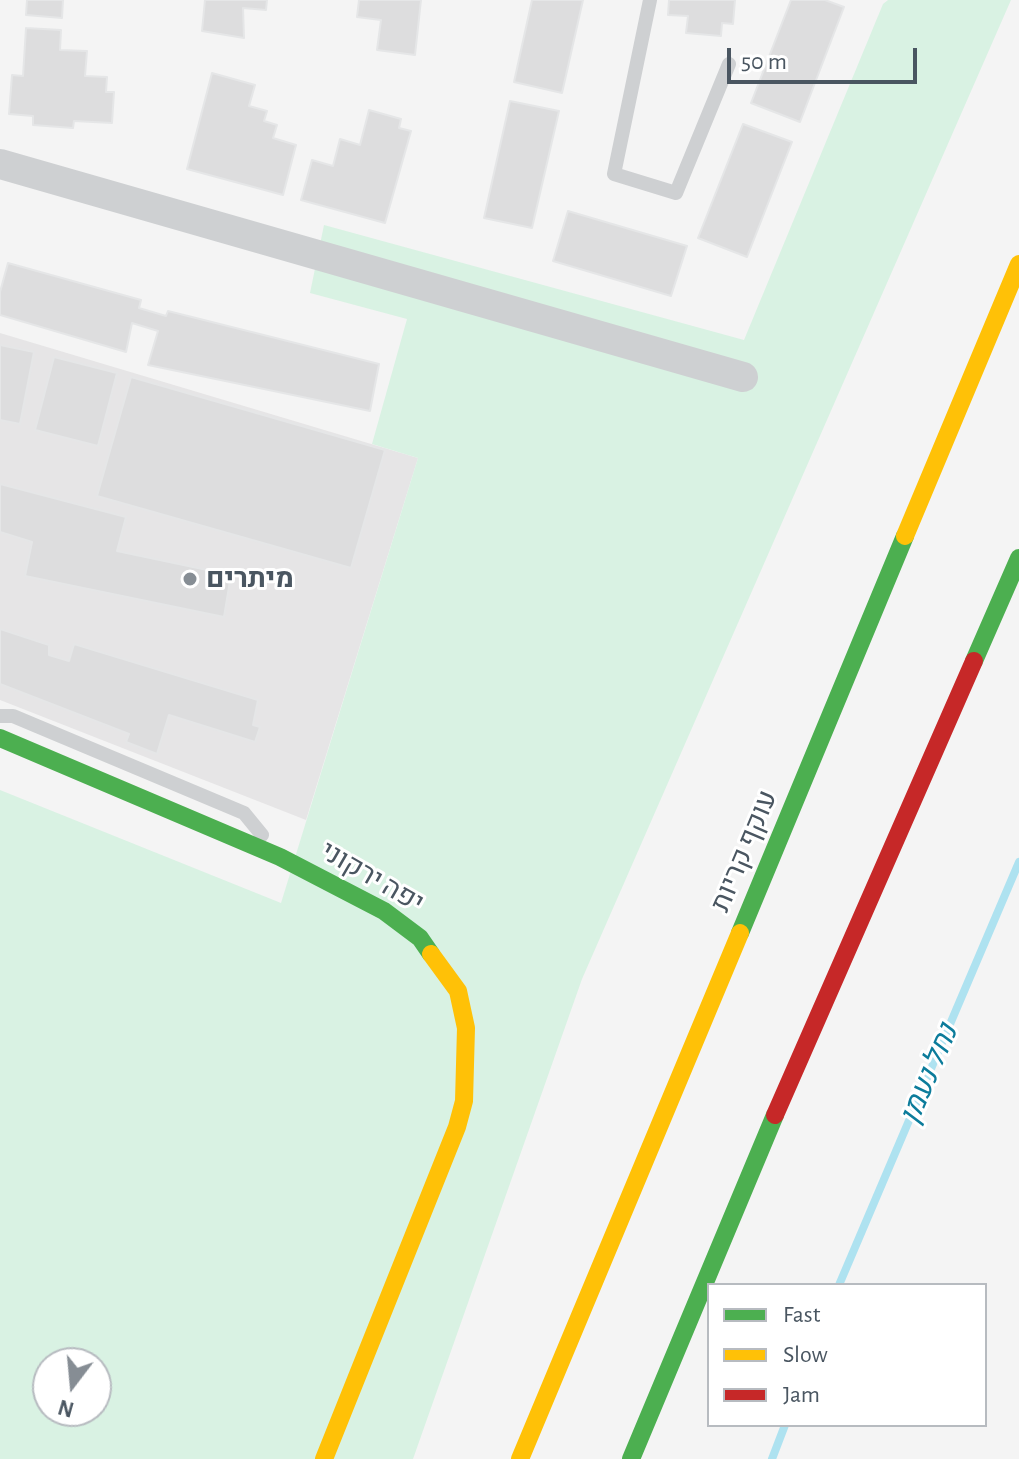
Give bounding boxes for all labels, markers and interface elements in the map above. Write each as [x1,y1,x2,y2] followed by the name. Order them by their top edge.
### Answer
[731,32,921,82] scale bar
[741,50,787,74] text: 50 m
[206,562,294,596] place label: מיתרים
[181,570,199,588] marker: מיתרים
[703,785,785,917] street label: עוקף קריות
[314,834,430,920] street label: יפה ירקוני
[892,1019,966,1129] water label: נחל נעמן
[707,1283,987,1427] legend
[783,1303,820,1327] text: Fast
[783,1343,828,1367] text: Slow
[32,1347,112,1427] north arrow
[783,1383,820,1407] text: Jam
[56,1395,76,1421] text: N

